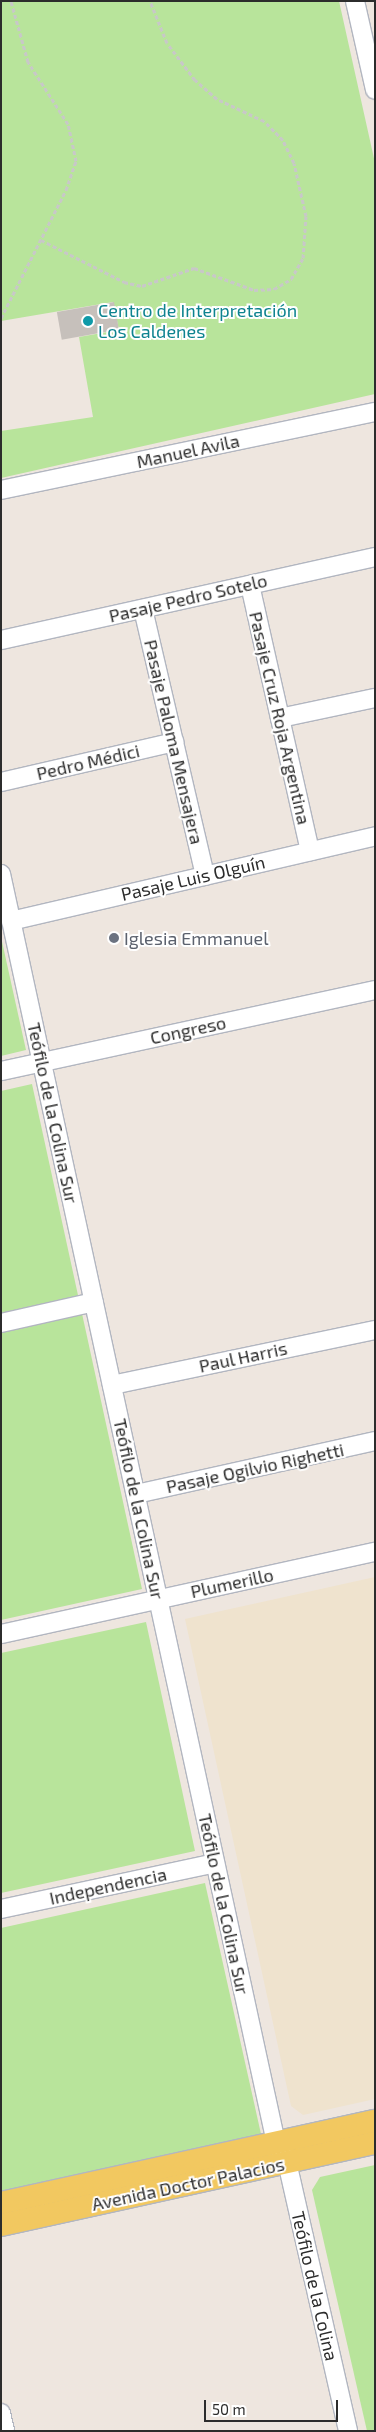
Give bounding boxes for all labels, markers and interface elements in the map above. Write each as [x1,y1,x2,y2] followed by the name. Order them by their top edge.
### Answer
[98,300,297,342] place label: Centro de Interpretación Los Caldenes
[82,315,94,327] marker: Centro de Interpretación Los Caldenes
[134,429,242,473] street label: Manuel Avila
[107,569,269,627] street label: Pasaje Pedro Sotelo
[245,609,315,827] street label: Pasaje Cruz Roja Argentina
[140,638,208,846] street label: Pasaje Paloma Mensajera
[34,740,142,784] street label: Pedro Médici
[119,851,267,905] street label: Pasaje Luis Olguín
[124,927,269,949] place label: Iglesia Emmanuel
[108,932,120,944] marker: Iglesia Emmanuel
[148,1011,228,1049] street label: Congreso
[23,1021,83,1205] street label: Teófilo de la Colina Sur
[197,1337,289,1377] street label: Paul Harris
[109,1417,169,1601] street label: Teófilo de la Colina Sur
[164,1439,346,1497] street label: Pasaje Ogilvio Righetti
[189,1564,275,1602] street label: Plumerillo
[194,1812,254,1996] street label: Teófilo de la Colina Sur
[47,1863,169,1909] street label: Independencia
[90,2153,286,2215] street label: Avenida Doctor Palacios
[287,2209,343,2363] street label: Teófilo de la Colina
[206,2390,340,2422] scale bar
[212,2400,246,2418] text: 50 m

